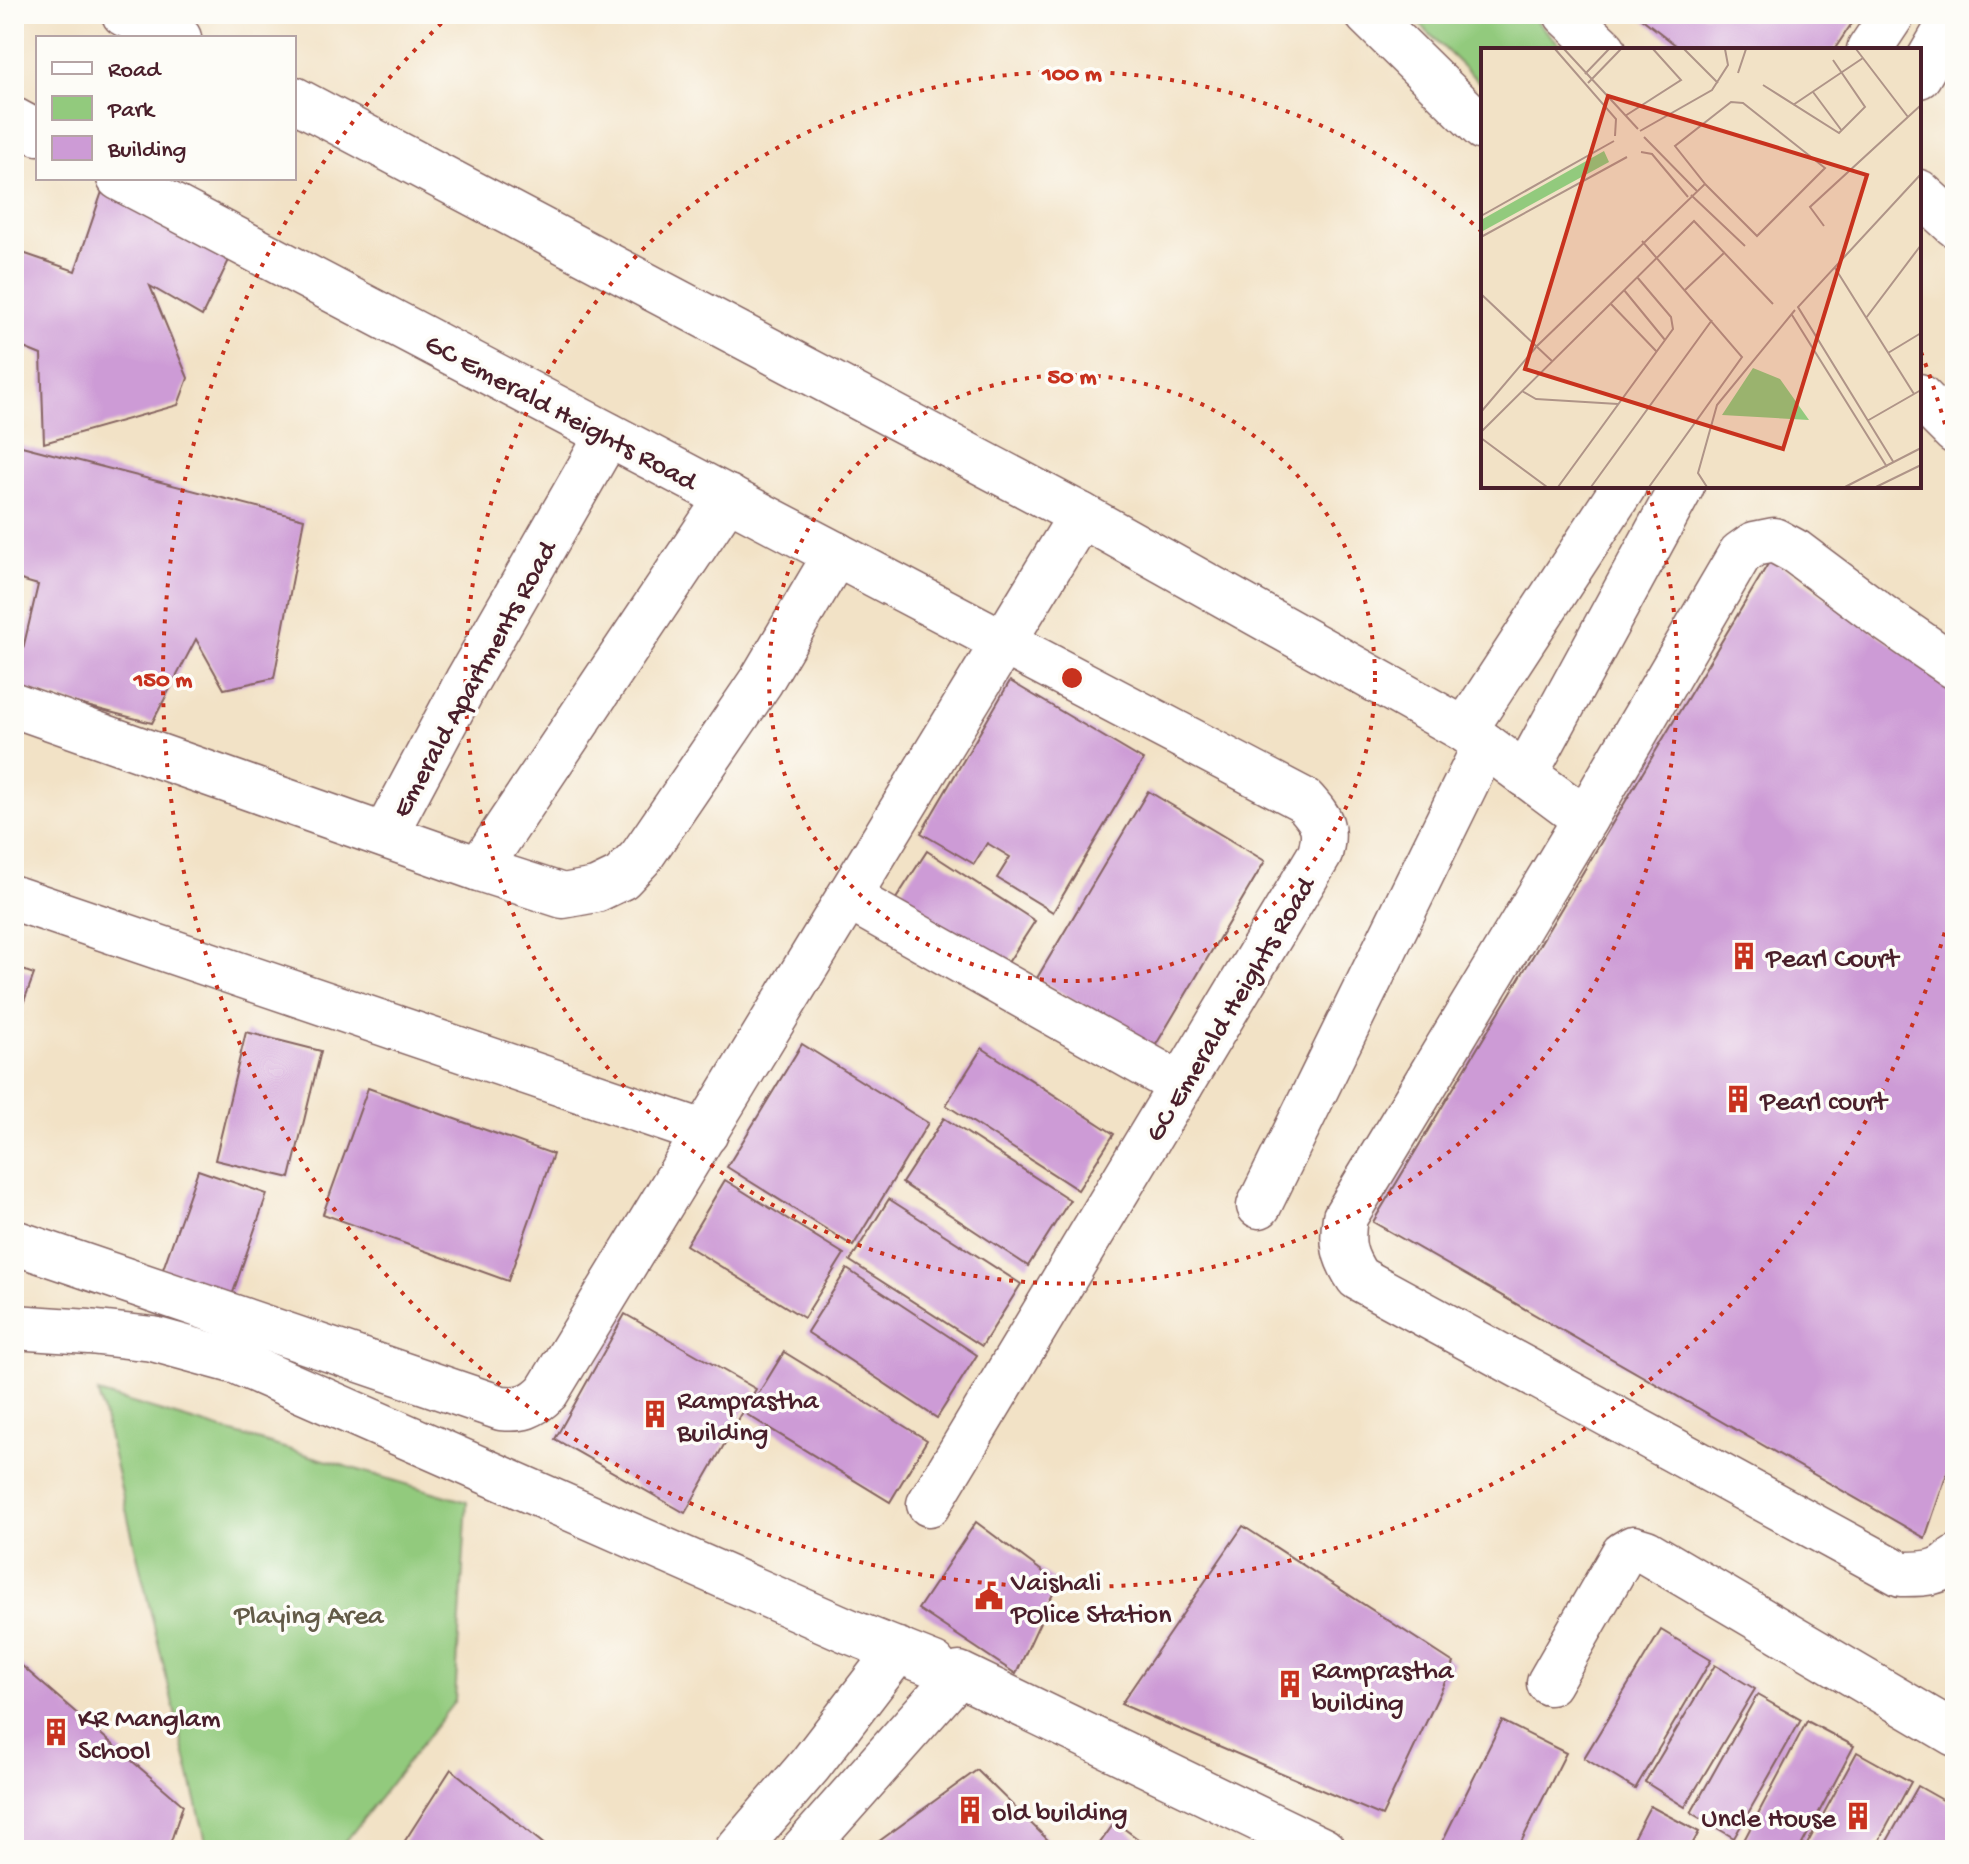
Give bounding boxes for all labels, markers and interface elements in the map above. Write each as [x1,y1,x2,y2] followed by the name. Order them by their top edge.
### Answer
[36,36,296,180] legend
[1481,48,1921,488] inset map
[108,57,162,86] text: Road
[1041,61,1102,90] text: 100 m
[107,97,156,126] text: Park
[107,137,186,166] text: Building
[418,328,704,501] street label: GC Emerald Heights Road
[1048,364,1096,393] text: 50 m
[386,534,567,824] street label: Emerald Apartments Road
[1058,664,1086,692] centre of rings
[133,667,192,696] text: 150 m
[1140,870,1325,1149] street label: GC Emerald Heights Road
[1729,941,1759,971] building icon: Pearl Court
[1765,944,1901,977] place label: Pearl Court
[1723,1084,1753,1114] building icon: Pearl court
[1759,1087,1889,1120] place label: Pearl court
[676,1386,820,1451] place label: Ramprastha Building
[640,1399,670,1429] building icon: Ramprastha Building
[1010,1568,1172,1633] place label: Vaishali POlice Station
[974,1581,1004,1611] public building icon: Vaishali POlice Station
[233,1601,385,1634] park label: Playing Area
[1312,1656,1455,1721] place label: Ramprastha building
[1275,1669,1305,1699] building icon: Ramprastha building
[78,1704,221,1769] place label: KR Manglam School
[41,1717,71,1747] building icon: KR Manglam School
[955,1795,985,1825] building icon: old building
[992,1798,1128,1831] place label: old building
[1843,1801,1873,1831] building icon: Uncle House
[1701,1804,1837,1837] place label: Uncle House

